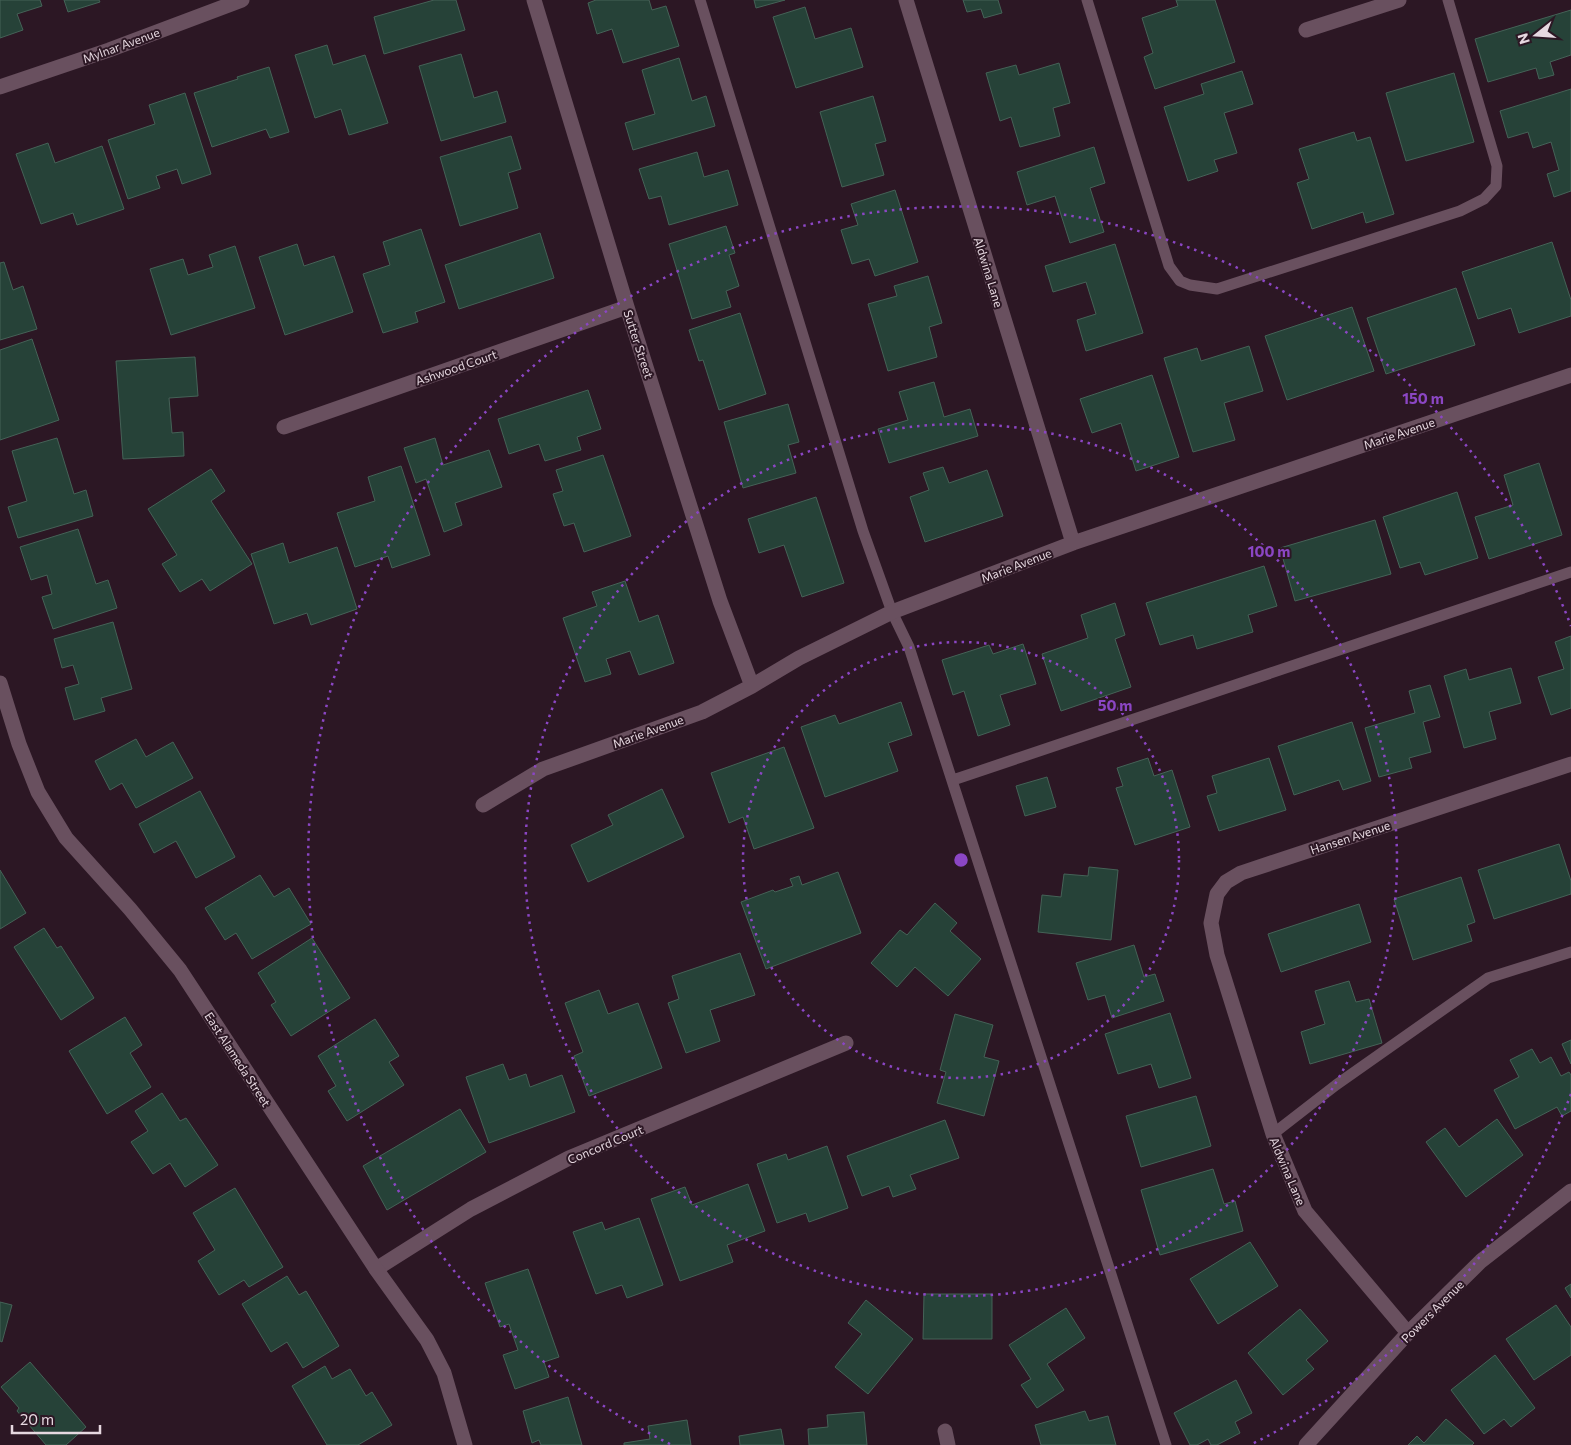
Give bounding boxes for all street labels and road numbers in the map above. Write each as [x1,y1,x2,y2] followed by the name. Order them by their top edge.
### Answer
[81,25,161,65] street label: Mylnar Avenue
[972,235,1006,309] street label: Aldwina Lane
[621,308,657,380] street label: Sutter Street
[413,346,499,387] street label: Ashwood Court
[1362,414,1436,452] street label: Marie Avenue
[979,545,1053,585] street label: Marie Avenue
[611,712,685,750] street label: Marie Avenue
[1308,817,1392,857] street label: Hansen Avenue
[202,1009,274,1109] street label: East Alameda Street
[565,1122,645,1166] street label: Concord Court
[1267,1135,1309,1207] street label: Aldwina Lane
[1398,1277,1466,1345] street label: Powers Avenue

